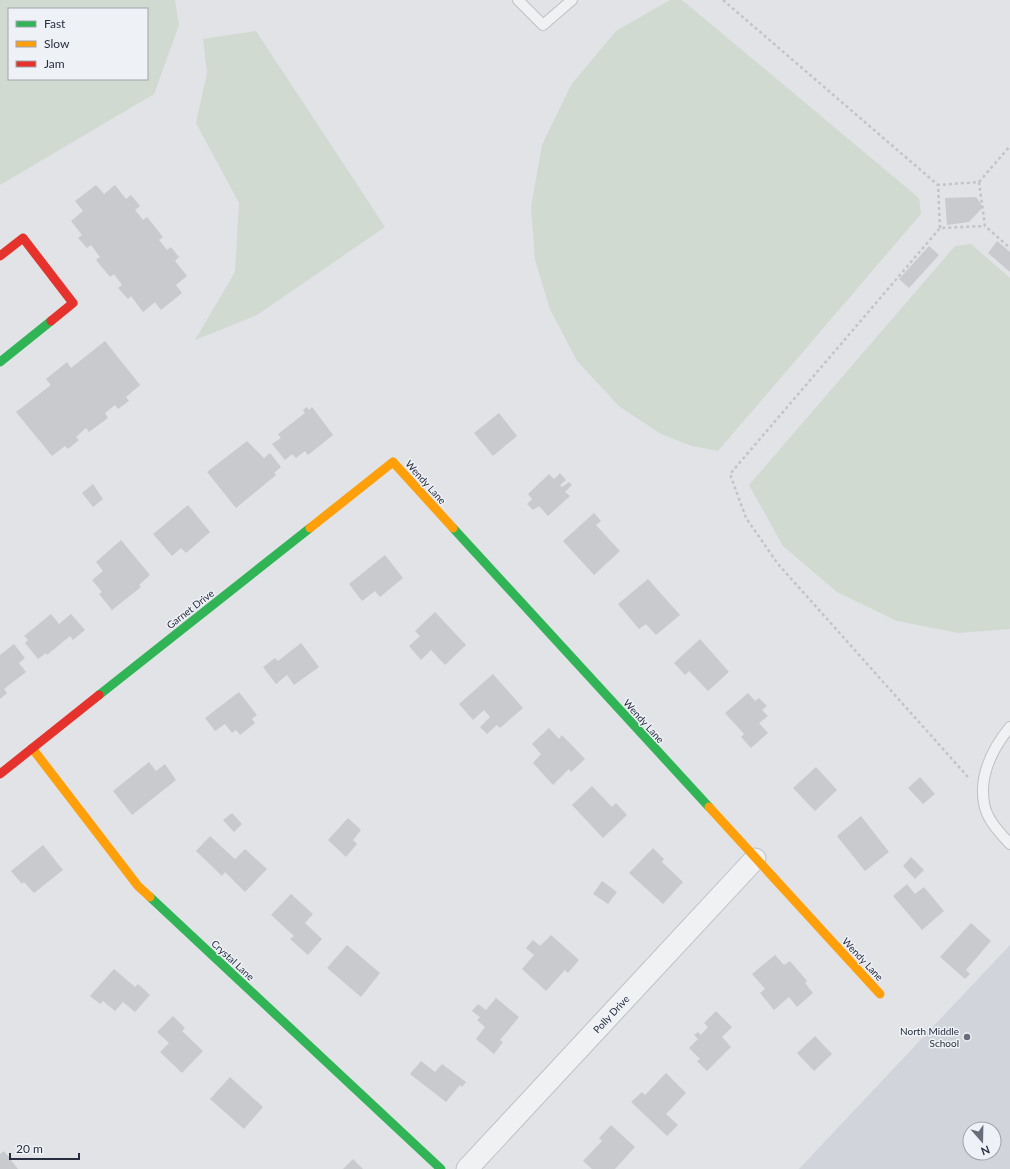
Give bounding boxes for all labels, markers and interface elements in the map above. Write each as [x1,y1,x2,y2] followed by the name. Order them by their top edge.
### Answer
[8,8,148,80] legend
[44,16,66,31] text: Fast
[44,36,70,51] text: Slow
[44,56,65,71] text: Jam
[403,458,449,506] street label: Wendy Lane
[164,587,216,631] street label: Garnet Drive
[621,697,667,745] street label: Wendy Lane
[840,935,886,983] street label: Wendy Lane
[209,937,257,983] street label: Crystal Lane
[590,993,632,1035] street label: Polly Drive
[900,1025,959,1049] place label: North Middle School
[962,1032,972,1042] marker: North Middle School
[962,1121,1002,1161] north arrow
[10,1135,79,1161] scale bar
[16,1141,43,1156] text: 20 m
[979,1143,992,1158] text: N

